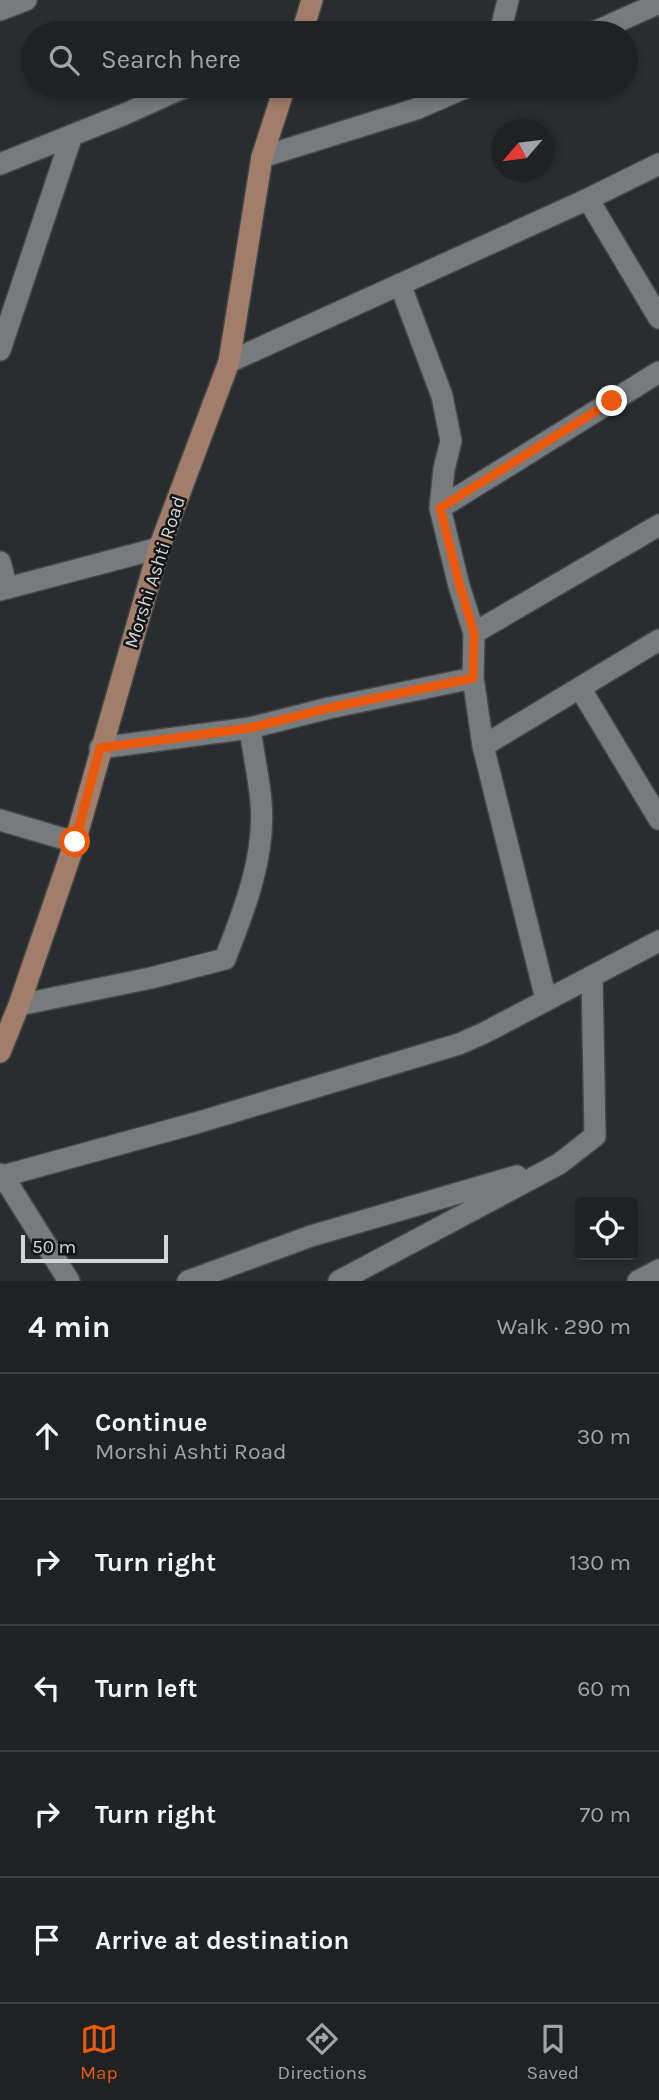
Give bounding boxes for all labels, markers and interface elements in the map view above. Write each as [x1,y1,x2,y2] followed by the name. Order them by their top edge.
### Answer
[21,21,638,98] search box
[45,41,83,79] icon: search
[101,44,241,75] text: Search here
[491,119,554,182] north arrow
[596,385,627,416] route end
[120,493,190,651] street label: Morshi Ashti Road
[59,826,90,857] route start
[575,1197,638,1260] map controls
[575,1197,638,1260] button: locate
[21,1232,168,1264] scale bar
[32,1236,76,1258] text: 50 m
[28,1309,110,1345] text: 4 min
[497,1313,631,1340] text: Walk · 290 m
[95,1407,207,1438] text: Continue
[28,1417,66,1455] icon: ahead
[577,1423,631,1450] text: 30 m
[95,1438,287,1465] text: Morshi Ashti Road
[28,1543,66,1581] icon: right
[95,1547,216,1578] text: Turn right
[569,1549,631,1576] text: 130 m
[28,1669,66,1707] icon: left
[95,1673,197,1704] text: Turn left
[577,1675,631,1702] text: 60 m
[28,1795,66,1833] icon: right
[95,1799,216,1830] text: Turn right
[580,1801,631,1828] text: 70 m
[28,1921,66,1959] icon: arrive
[95,1925,349,1956] text: Arrive at destination
[80,2020,118,2084] tab: Map
[278,2020,367,2084] tab: Directions
[527,2020,579,2084] tab: Saved

